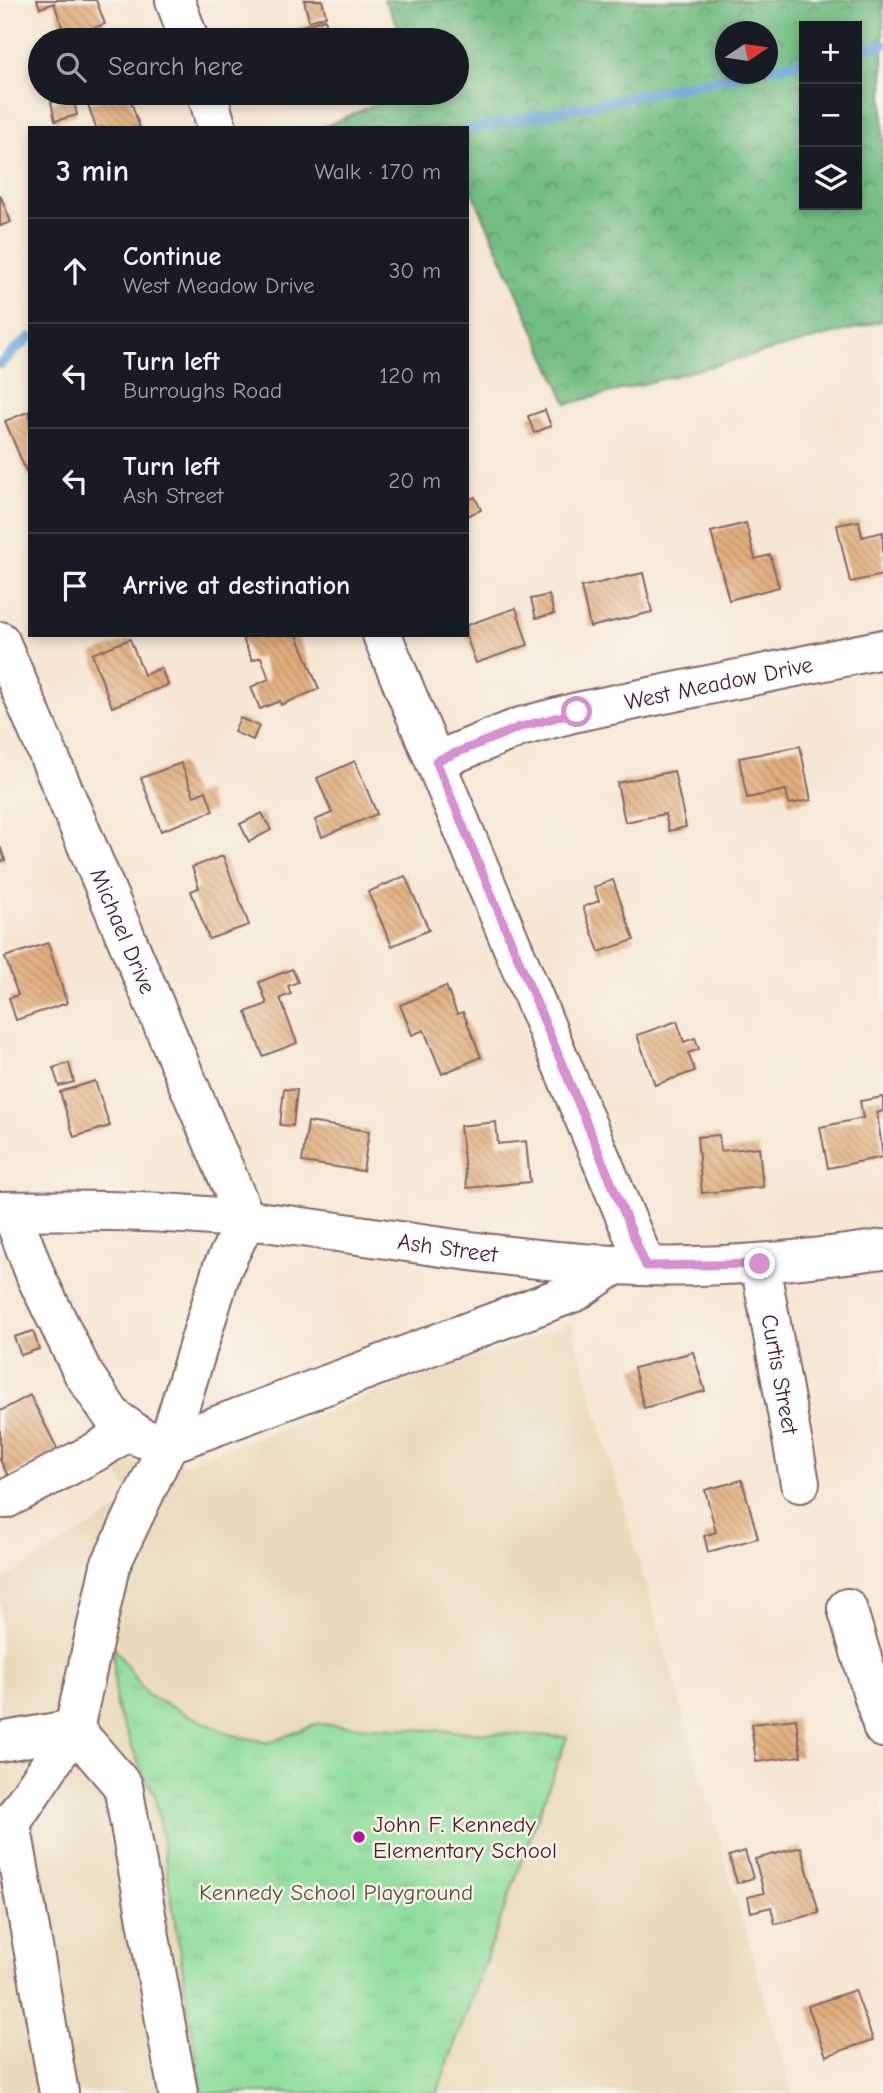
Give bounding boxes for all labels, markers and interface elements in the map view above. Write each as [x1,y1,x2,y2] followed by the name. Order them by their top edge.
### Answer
[715,21,778,84] north arrow
[799,21,862,210] map controls
[799,21,862,84] button: +
[28,28,469,105] search box
[52,48,90,86] icon: search
[108,52,243,82] text: Search here
[799,84,862,147] button: −
[799,147,862,210] button: layers
[56,154,129,189] text: 3 min
[314,158,441,185] text: Walk · 170 m
[123,242,221,272] text: Continue
[56,252,94,290] icon: ahead
[389,257,441,284] text: 30 m
[123,272,315,299] text: West Meadow Drive
[123,347,220,377] text: Turn left
[56,357,94,395] icon: left
[379,362,441,389] text: 120 m
[123,377,282,404] text: Burroughs Road
[123,452,220,482] text: Turn left
[56,462,94,500] icon: left
[388,467,441,494] text: 20 m
[123,482,224,509] text: Ash Street
[56,567,94,605] icon: arrive
[123,571,350,601] text: Arrive at destination
[622,651,815,716] street label: West Meadow Drive
[561,696,592,727] route start
[84,864,161,998] street label: Michael Drive
[396,1228,501,1269] street label: Ash Street
[744,1248,775,1279] route end
[755,1312,804,1438] street label: Curtis Street
[373,1811,557,1864] place label: John F. Kennedy Elementary School
[351,1829,367,1845] marker: John F. Kennedy Elementary School
[199,1879,473,1906] park label: Kennedy School Playground

